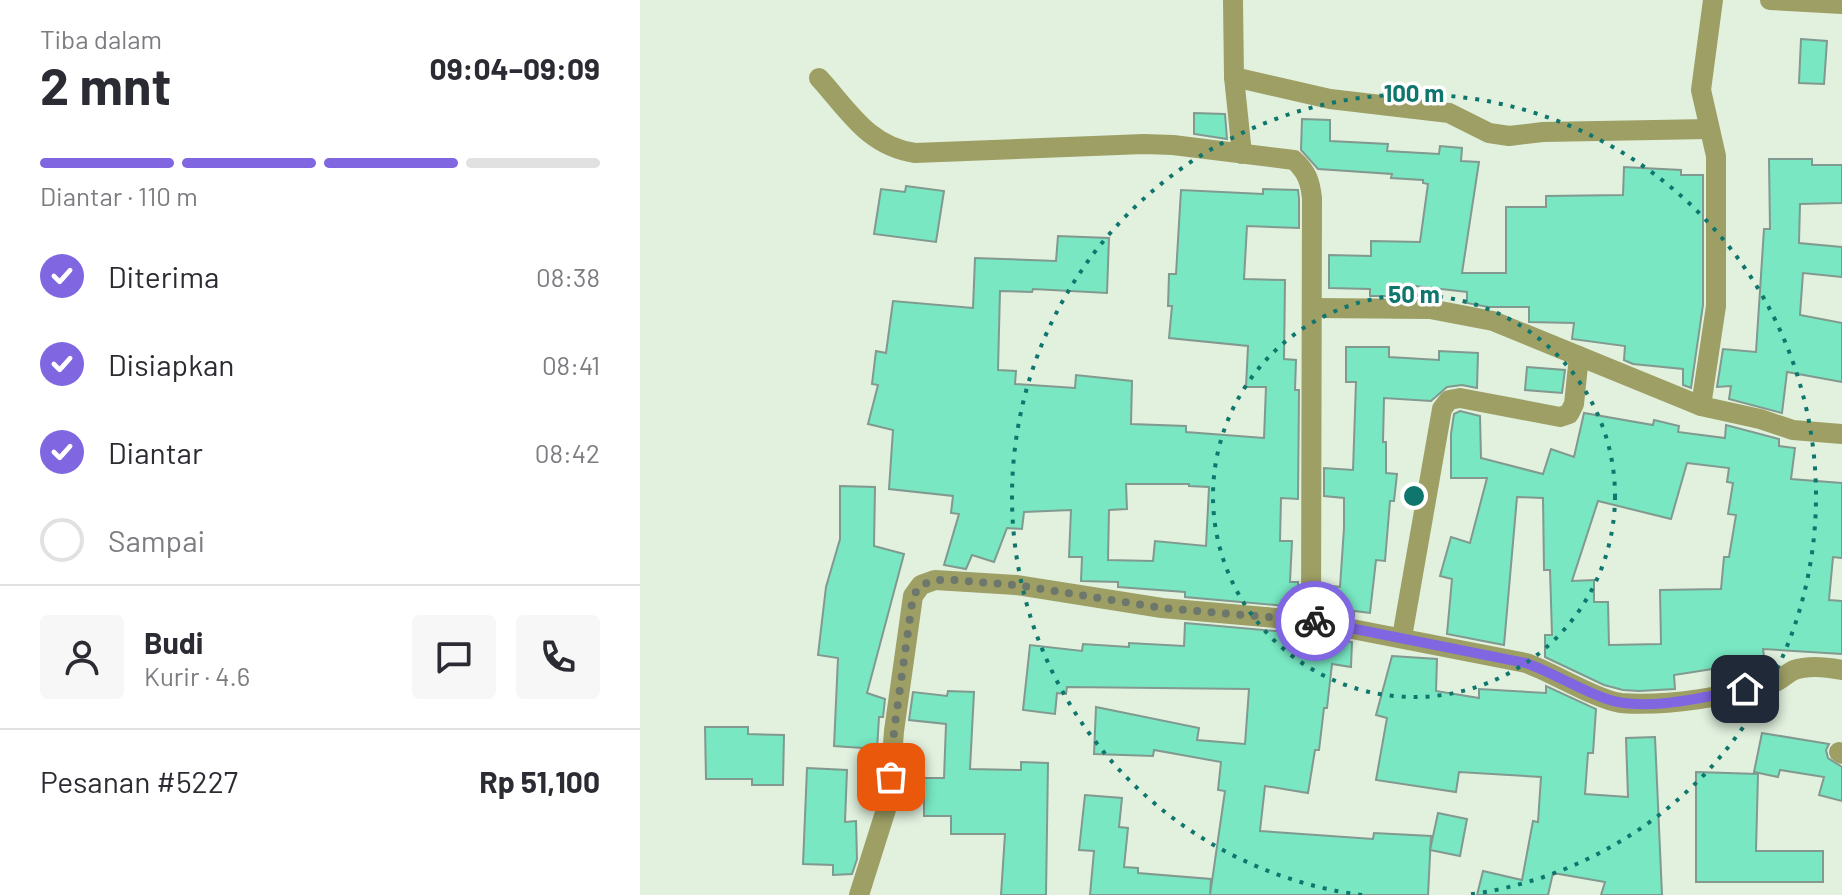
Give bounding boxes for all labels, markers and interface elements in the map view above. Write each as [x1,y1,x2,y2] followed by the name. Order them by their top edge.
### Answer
[40,23,162,54] text: Tiba dalam
[430,50,600,86] text: 09:04–09:09
[40,53,171,115] text: 2 mnt
[1384,78,1444,107] text: 100 m
[40,180,198,211] text: Diantar · 110 m
[40,254,84,298] icon: check
[108,258,219,294] text: Diterima
[536,261,600,292] text: 08:38
[1388,279,1440,308] text: 50 m
[40,342,84,386] icon: check
[108,346,234,382] text: Disiapkan
[542,349,600,380] text: 08:41
[40,430,84,474] icon: check
[108,434,203,470] text: Diantar
[535,437,600,468] text: 08:42
[1400,482,1428,510] centre of rings
[108,522,205,558] text: Sampai
[1275,581,1355,661] courier
[1293,599,1337,643] icon: bike
[40,615,124,699] button: person
[412,615,496,699] button: chat
[516,615,600,699] button: phone
[144,624,203,660] text: Budi
[1711,655,1779,723] pin
[144,660,250,691] text: Kurir · 4.6
[1723,667,1767,711] icon: home
[857,743,925,811] pin
[869,755,913,799] icon: bag
[40,763,238,799] text: Pesanan #5227
[479,763,600,799] text: Rp 51,100

